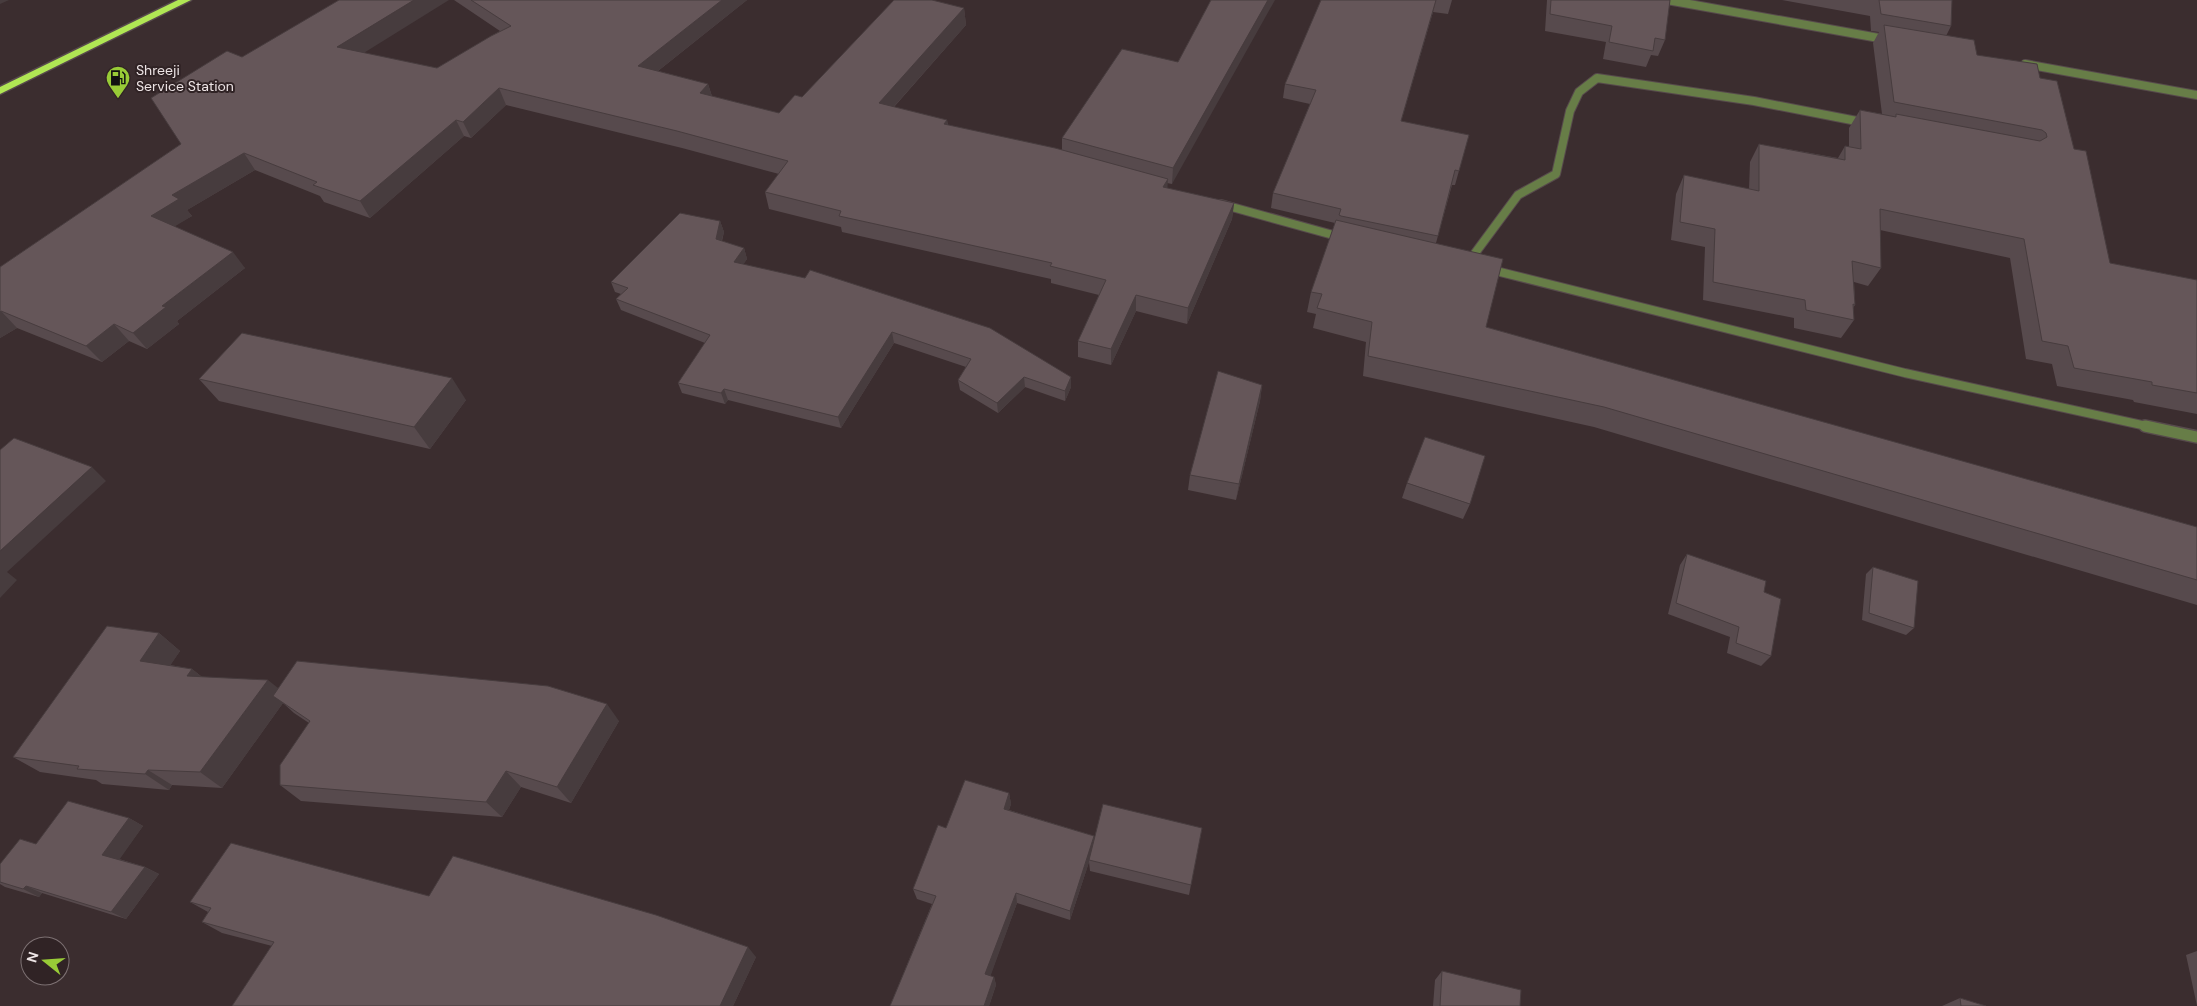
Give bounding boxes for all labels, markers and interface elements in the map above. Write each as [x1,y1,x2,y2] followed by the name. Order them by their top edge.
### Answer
[136,61,234,95] place label: Shreeji Service Station
[105,65,131,99] fuel station icon: Shreeji Service Station
[20,936,70,986] north arrow
[22,950,43,965] text: N

